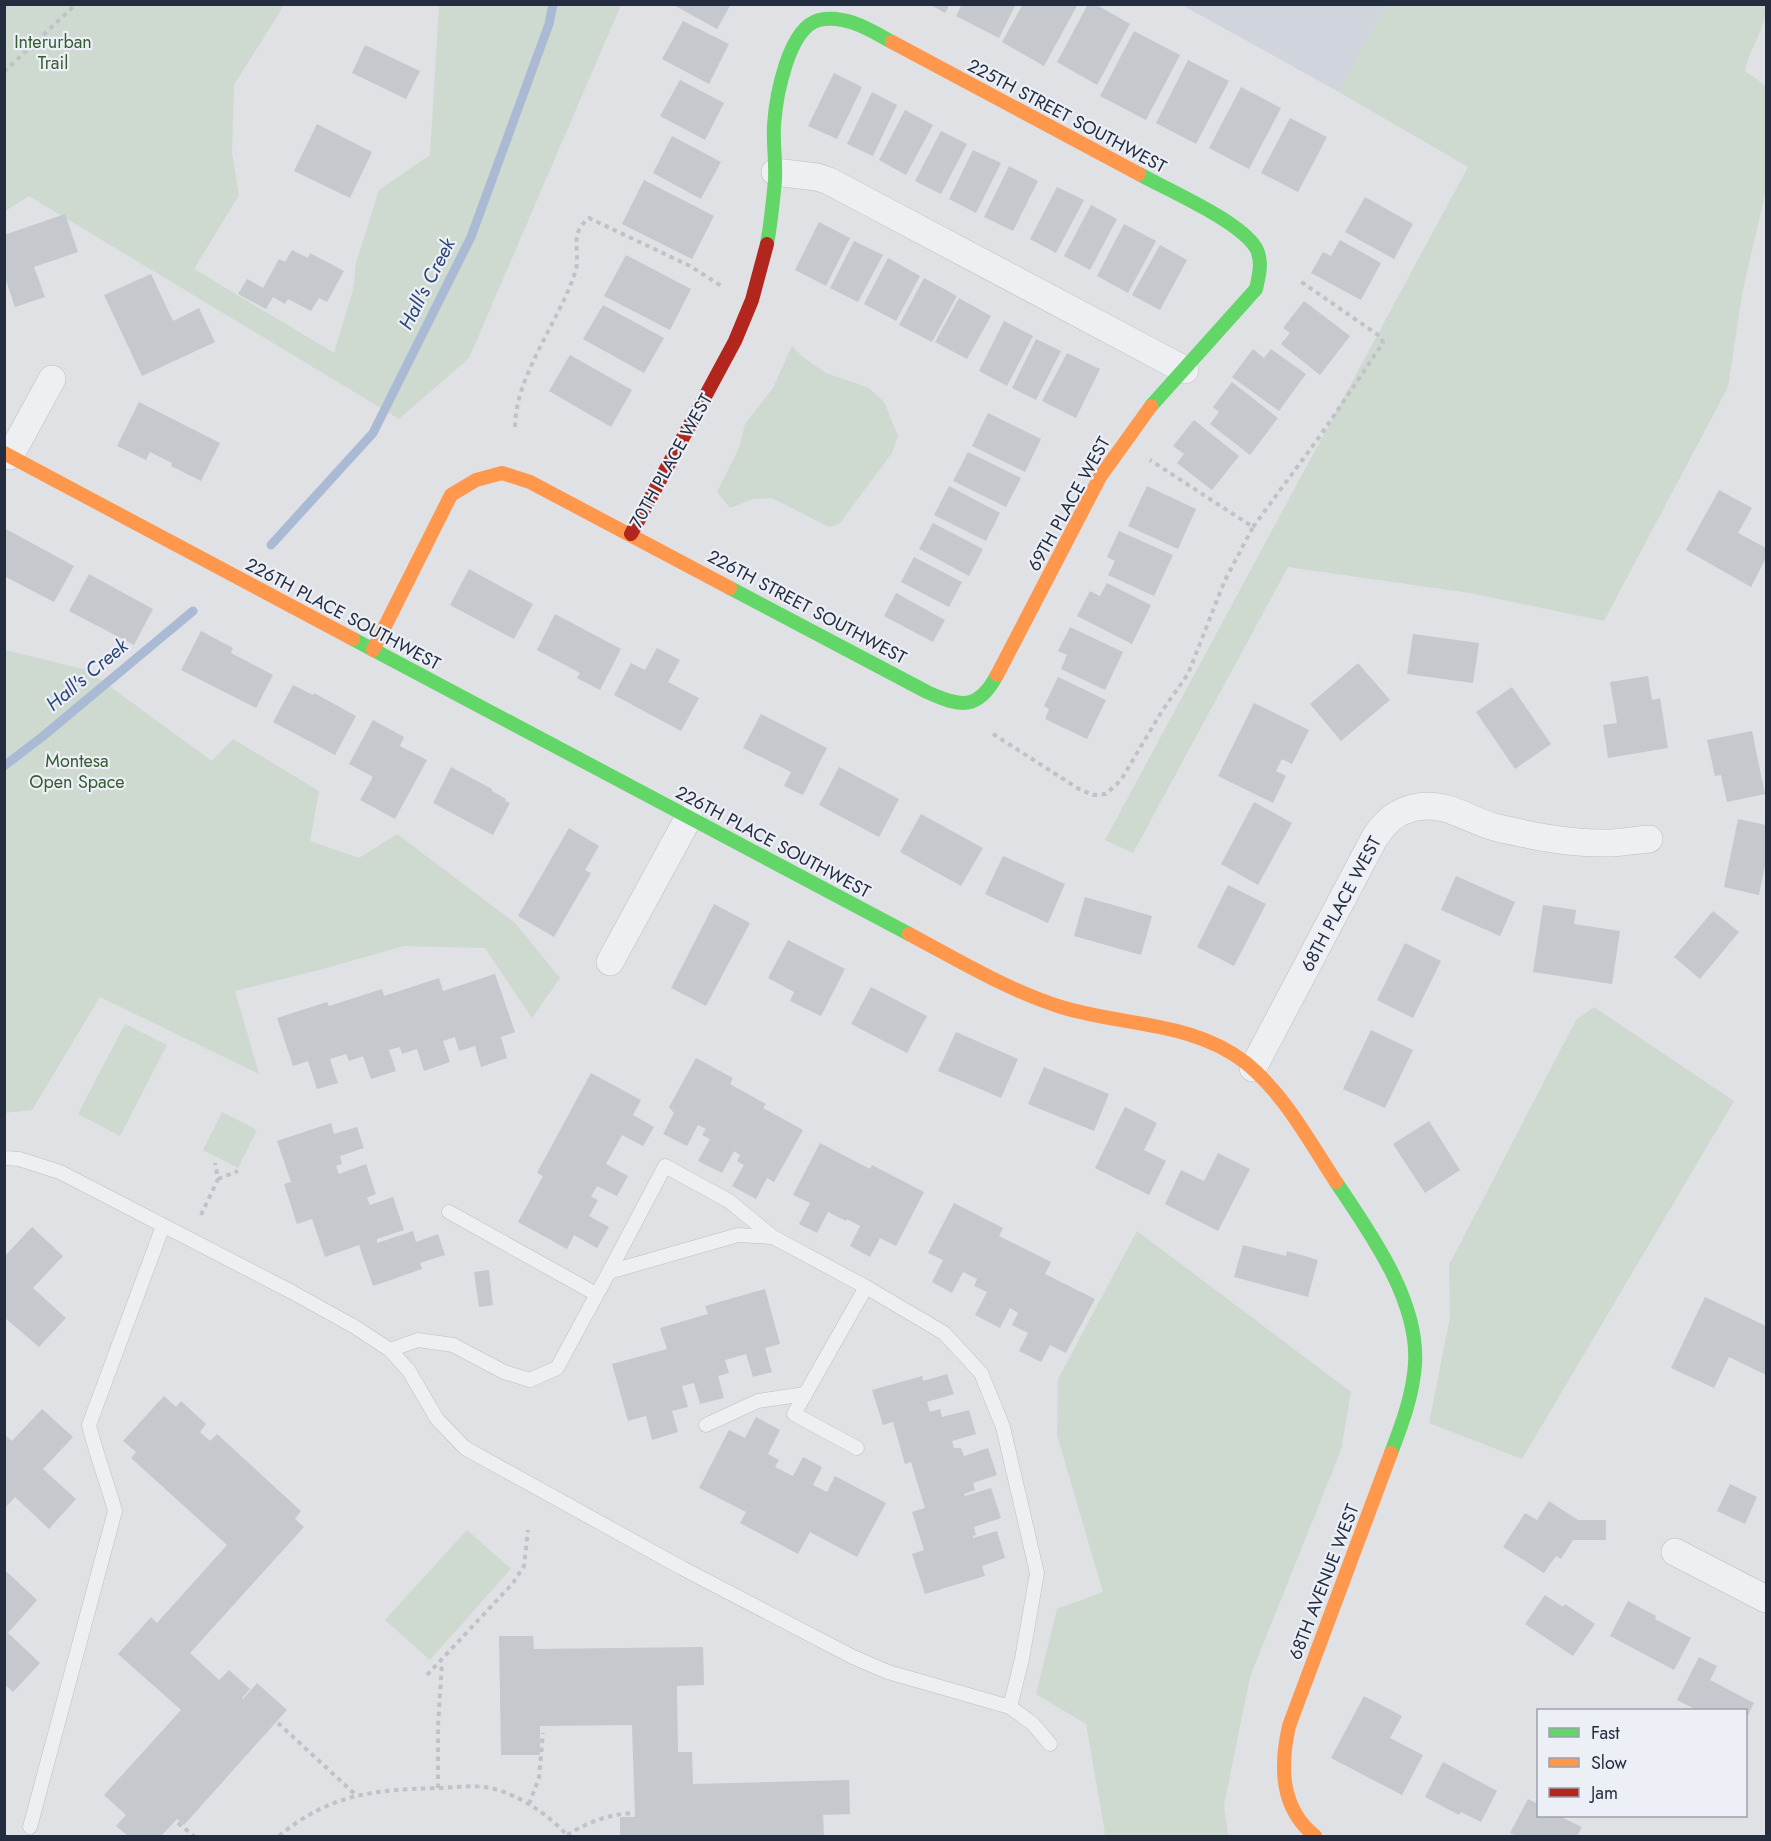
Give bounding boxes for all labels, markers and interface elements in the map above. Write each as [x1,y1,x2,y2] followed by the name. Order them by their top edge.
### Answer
[14,29,92,76] park label: Interurban Trail
[963,52,1172,180] street label: 225TH STREET SOUTHWEST
[392,232,463,335] water label: Hall's Creek
[623,388,719,533] street label: 70TH PLACE WEST
[1021,431,1117,576] street label: 69TH PLACE WEST
[703,543,912,671] street label: 226TH STREET SOUTHWEST
[241,551,446,677] street label: 226TH PLACE SOUTHWEST
[40,631,136,718] water label: Hall's Creek
[29,748,125,795] park label: Montesa Open Space
[671,779,876,905] street label: 226TH PLACE SOUTHWEST
[1294,831,1388,976] street label: 68TH PLACE WEST
[1282,1500,1366,1664] street label: 68TH AVENUE WEST
[1537,1709,1747,1817] legend
[1591,1720,1620,1746] text: Fast
[1591,1750,1628,1776] text: Slow
[1589,1780,1618,1806] text: Jam

